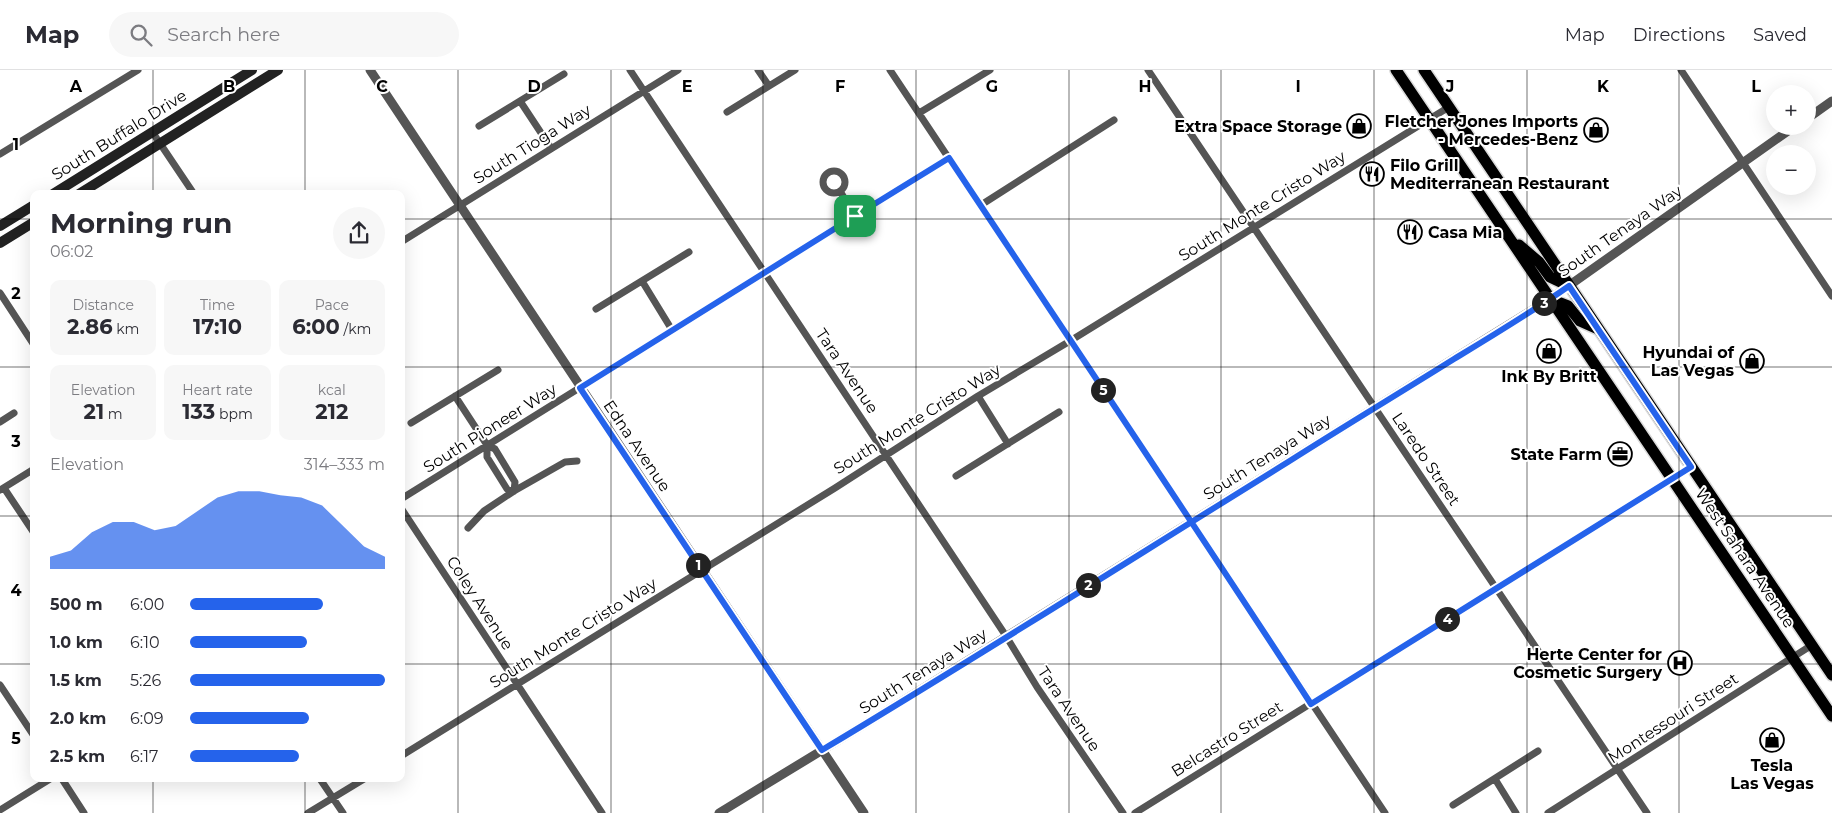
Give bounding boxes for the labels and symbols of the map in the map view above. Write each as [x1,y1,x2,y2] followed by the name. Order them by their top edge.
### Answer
[69,77,83,96] text: A
[223,77,235,96] text: B
[376,77,388,96] text: C
[527,77,541,96] text: D
[682,77,692,96] text: E
[835,77,845,96] text: F
[986,77,998,96] text: G
[1139,77,1151,96] text: H
[1295,77,1301,96] text: I
[1445,77,1454,96] text: J
[1597,77,1610,96] text: K
[1751,77,1761,96] text: L
[48,86,190,184] street label: South Buffalo Drive
[470,100,595,188] street label: South Tioga Way
[1385,112,1578,149] place label: Fletcher Jones Imports - Mercedes-Benz
[1346,113,1372,139] shop icon: Extra Space Storage
[1174,117,1342,136] place label: Extra Space Storage
[1583,117,1609,143] shop icon: Fletcher Jones Imports - Mercedes-Benz
[13,135,19,154] text: 1
[1175,147,1349,265] street label: South Monte Cristo Way
[1390,156,1610,193] place label: Filo Grill Mediterranean Restaurant
[1359,161,1385,187] restaurant icon: Filo Grill Mediterranean Restaurant
[1554,181,1686,281] street label: South Tenaya Way
[834,195,876,237] pin
[1397,219,1423,245] restaurant icon: Casa Mia
[1428,223,1502,242] place label: Casa Mia
[11,284,21,303] text: 2
[1532,290,1556,316] pin: 3
[812,325,882,417] street label: Tara Avenue
[1536,338,1562,364] shop icon: Ink By Britt
[1642,343,1735,380] place label: Hyundai of Las Vegas
[1739,348,1765,374] shop icon: Hyundai of Las Vegas
[830,360,1004,478] street label: South Monte Cristo Way
[1501,367,1597,386] place label: Ink By Britt
[1090,378,1116,402] pin: 5
[420,379,560,477] street label: South Pioneer Way
[599,397,675,495] street label: Edna Avenue
[1388,409,1464,510] street label: Laredo Street
[1200,410,1335,504] street label: South Tenaya Way
[10,432,21,451] text: 3
[1607,441,1633,467] office icon: State Farm
[1510,445,1602,464] place label: State Farm
[1691,485,1799,631] street label: West Sahara Avenue
[443,552,517,654] street label: Coley Avenue
[686,552,710,578] pin: 1
[1076,572,1100,598] pin: 2
[486,574,660,692] street label: South Monte Cristo Way
[10,581,22,600] text: 4
[1434,606,1460,632] pin: 4
[856,624,991,718] street label: South Tenaya Way
[1513,645,1662,682] place label: Herte Center for Cosmetic Surgery
[1667,650,1693,676] hospital icon: Herte Center for Cosmetic Surgery
[1034,663,1104,755] street label: Tara Avenue
[1604,668,1742,767] street label: Montessouri Street
[1168,697,1287,781] street label: Belcastro Street
[1759,727,1785,753] shop icon: Tesla Las Vegas
[11,729,21,748] text: 5
[1730,756,1814,793] place label: Tesla Las Vegas

